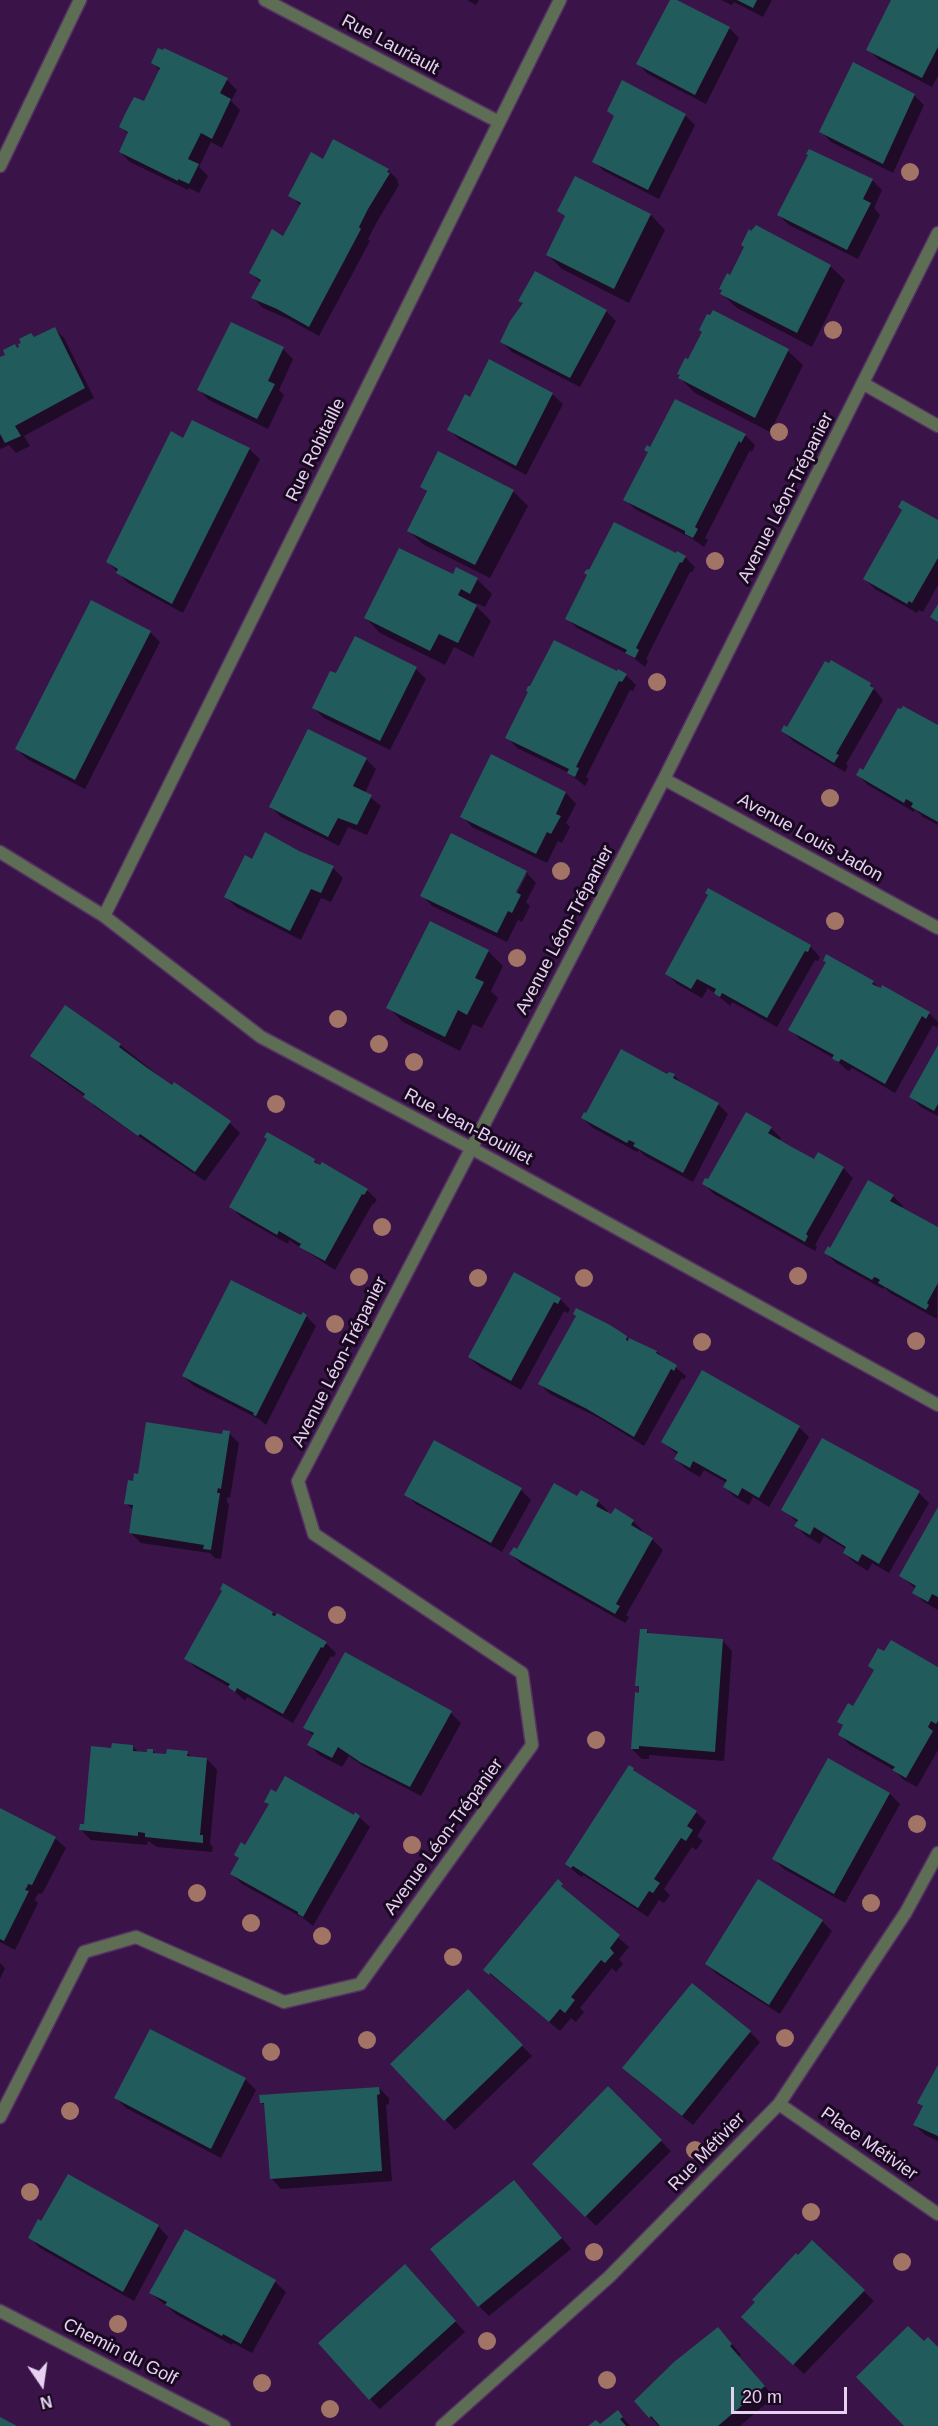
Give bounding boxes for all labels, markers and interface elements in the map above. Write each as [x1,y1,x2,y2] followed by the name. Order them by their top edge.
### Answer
[338,10,442,80] street label: Rue Lauriault
[282,395,350,505] street label: Rue Robitaille
[734,409,838,587] street label: Avenue Léon-Trépanier
[734,789,886,887] street label: Avenue Louis Jadon
[511,842,619,1018] street label: Avenue Léon-Trépanier
[400,1084,536,1170] street label: Rue Jean-Bouillet
[288,1273,392,1451] street label: Avenue Léon-Trépanier
[380,1755,508,1919] street label: Avenue Léon-Trépanier
[817,2103,921,2185] street label: Place Métivier
[664,2108,750,2196] street label: Rue Métivier
[59,2314,181,2390] street label: Chemin du Golf
[12,2354,72,2414] north arrow
[734,2375,850,2413] scale bar
[742,2387,782,2407] text: 20 m
[39,2392,54,2412] text: N

